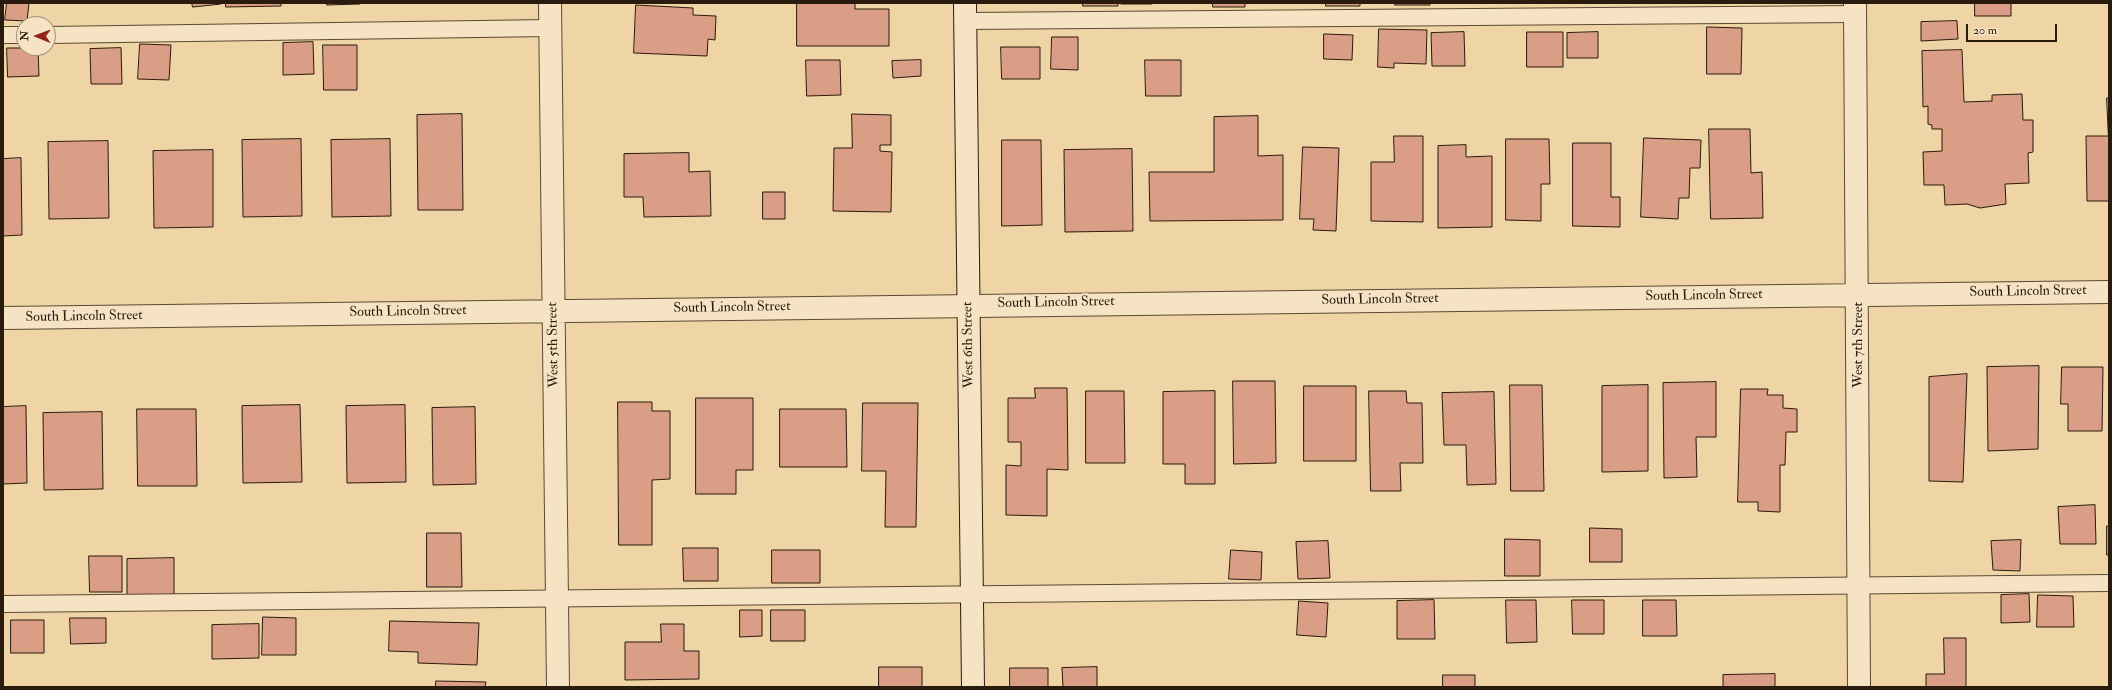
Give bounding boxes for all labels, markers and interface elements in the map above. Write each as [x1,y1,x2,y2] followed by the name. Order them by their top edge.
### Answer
[16,16,56,56] north arrow
[1968,16,2059,42] scale bar
[1973,23,1997,38] text: 20 m
[18,31,31,41] text: N
[1969,283,2087,301] street label: South Lincoln Street
[1645,287,1763,305] street label: South Lincoln Street
[1321,291,1439,309] street label: South Lincoln Street
[997,294,1115,312] street label: South Lincoln Street
[673,299,791,317] street label: South Lincoln Street
[960,301,978,389] street label: West 6th Street
[545,302,563,388] street label: West 5th Street
[1851,302,1867,388] street label: West 7th Street
[349,303,467,321] street label: South Lincoln Street
[25,308,143,326] street label: South Lincoln Street

